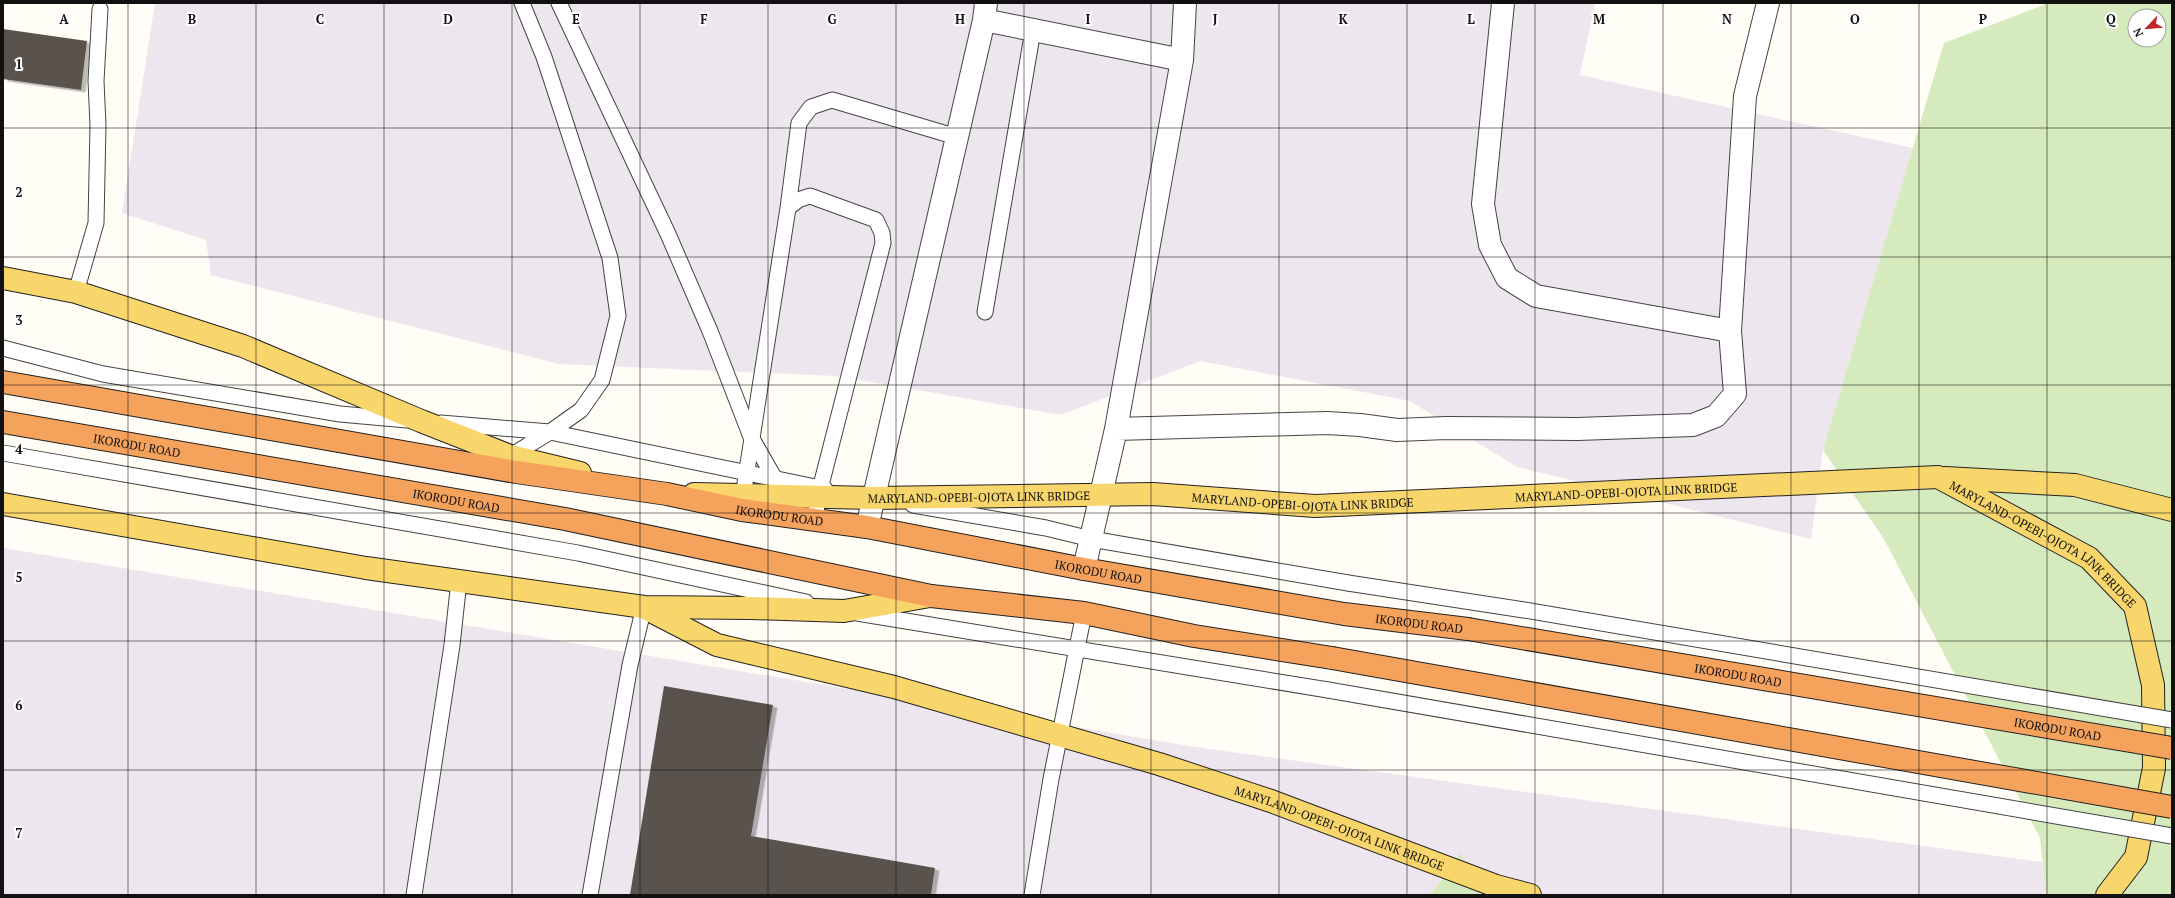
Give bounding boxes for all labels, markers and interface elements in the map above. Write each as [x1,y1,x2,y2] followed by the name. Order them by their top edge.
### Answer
[2127,8,2167,48] north arrow
[59,10,69,28] text: A
[188,10,196,28] text: B
[316,10,324,28] text: C
[443,10,453,28] text: D
[572,10,580,28] text: E
[700,10,708,28] text: F
[827,10,837,28] text: G
[955,10,965,28] text: H
[1086,10,1091,28] text: I
[1213,10,1218,28] text: J
[1338,10,1348,28] text: K
[1467,10,1475,28] text: L
[1593,10,1605,28] text: M
[1722,10,1732,28] text: N
[1850,10,1860,28] text: O
[1979,10,1987,28] text: P
[2106,10,2117,28] text: Q
[2130,25,2146,39] text: N
[15,55,23,73] text: 1
[15,183,23,201] text: 2
[15,311,23,329] text: 3
[92,430,182,460] street label: IKORODU ROAD
[15,440,23,458] text: 4
[1947,477,2140,611] street label: MARYLAND-OPEBI-OJOTA LINK BRIDGE
[1515,479,1738,504] street label: MARYLAND-OPEBI-OJOTA LINK BRIDGE
[411,485,501,515] street label: IKORODU ROAD
[868,487,1090,506] street label: MARYLAND-OPEBI-OJOTA LINK BRIDGE
[1191,489,1414,514] street label: MARYLAND-OPEBI-OJOTA LINK BRIDGE
[734,501,824,528] street label: IKORODU ROAD
[1054,556,1143,586] street label: IKORODU ROAD
[15,568,23,586] text: 5
[1375,610,1464,636] street label: IKORODU ROAD
[1693,660,1783,689] street label: IKORODU ROAD
[15,696,23,714] text: 6
[2013,714,2102,743] street label: IKORODU ROAD
[1233,782,1446,873] street label: MARYLAND-OPEBI-OJOTA LINK BRIDGE
[15,824,23,842] text: 7

